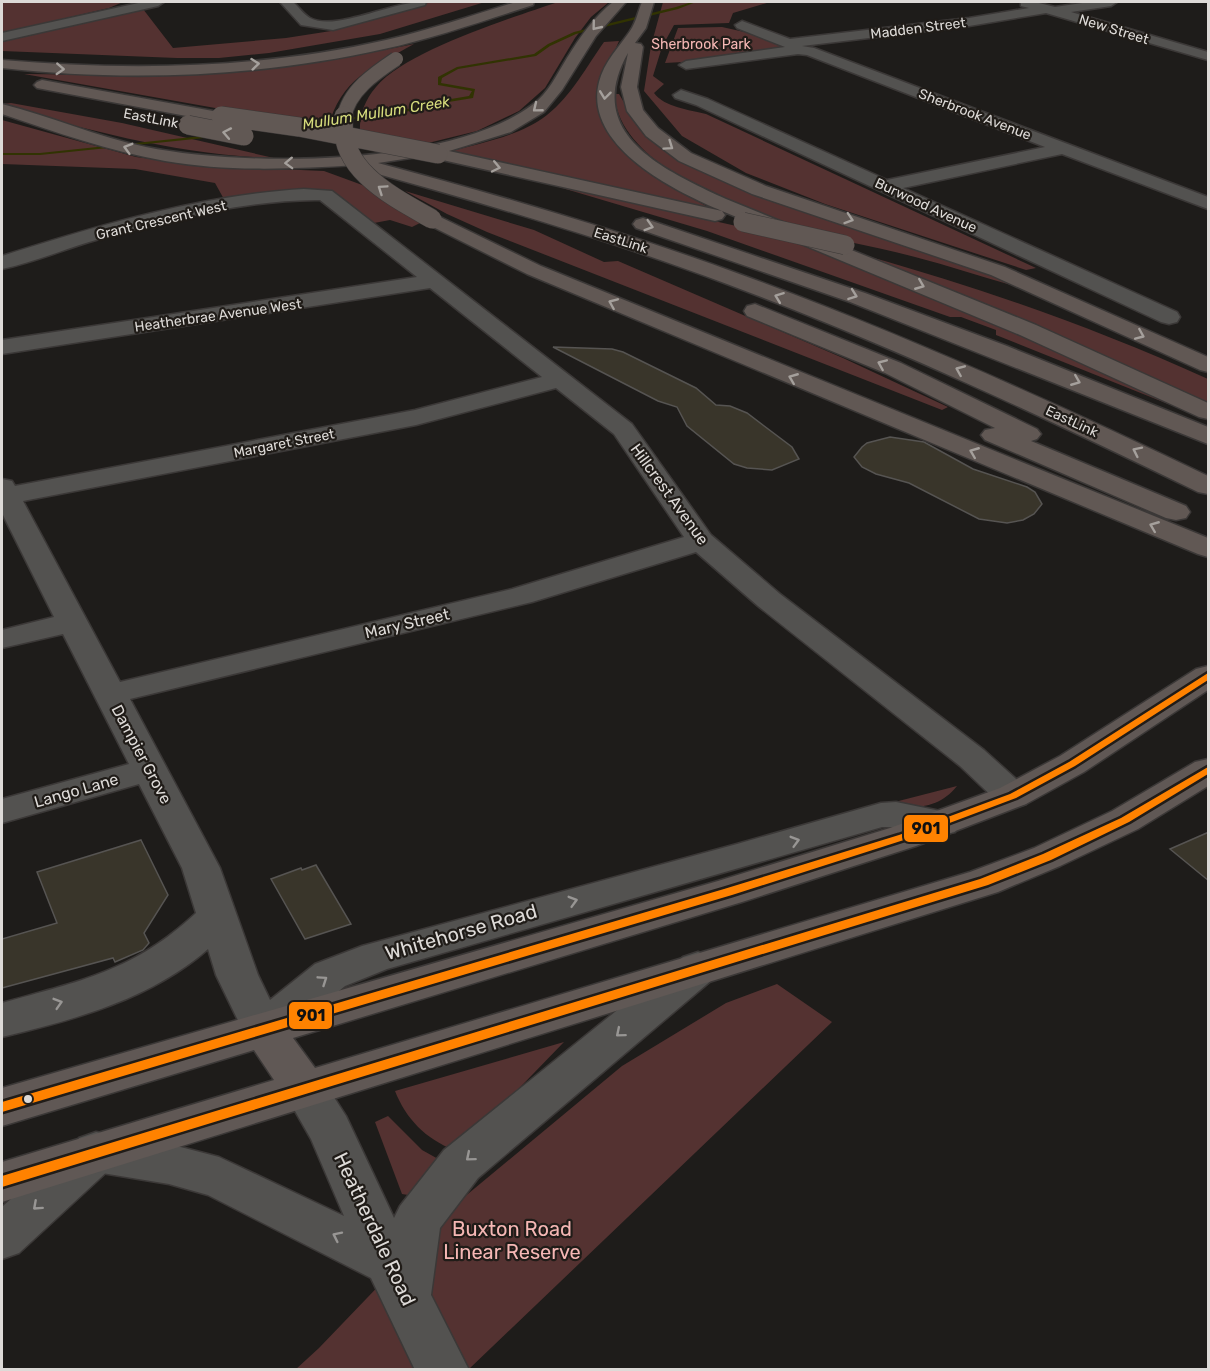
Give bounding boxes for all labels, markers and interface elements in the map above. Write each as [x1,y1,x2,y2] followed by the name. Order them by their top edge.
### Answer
[1077,11,1151,48] street label: New Street
[870,14,967,43] street label: Madden Street
[593,19,604,30] one-way arrow
[651,36,752,53] park label: Sherbrook Park
[250,58,259,71] one-way arrow
[55,62,64,75] one-way arrow
[916,85,1034,144] street label: Sherbrook Avenue
[599,90,612,100] one-way arrow
[301,92,451,134] water label: Mullum Mullum Creek
[533,101,544,112] one-way arrow
[122,105,181,132] street label: EastLink
[222,127,232,140] one-way arrow
[662,139,673,150] one-way arrow
[123,143,134,155] one-way arrow
[285,157,294,169] one-way arrow
[490,159,500,172] one-way arrow
[872,174,980,237] street label: Burwood Avenue
[378,185,389,196] one-way arrow
[94,197,228,244] street label: Grant Crescent West
[843,212,854,225] one-way arrow
[643,219,654,231] one-way arrow
[592,224,651,257] street label: EastLink
[914,278,925,290] one-way arrow
[848,287,858,300] one-way arrow
[774,291,785,304] one-way arrow
[133,295,303,336] street label: Heatherbrae Avenue West
[609,298,620,310] one-way arrow
[1134,328,1145,340] one-way arrow
[877,359,888,371] one-way arrow
[955,365,966,377] one-way arrow
[789,373,800,385] one-way arrow
[1070,374,1081,386] one-way arrow
[1043,402,1101,441] street label: EastLink
[232,425,337,462] street label: Margaret Street
[626,440,713,549] street label: Hillcrest Avenue
[969,447,980,459] one-way arrow
[1132,447,1143,459] one-way arrow
[1150,521,1161,533] one-way arrow
[363,605,451,642] street label: Mary Street
[108,702,176,807] street label: Dampier Grove
[32,769,120,812] street label: Lango Lane
[903,814,949,843] line badge: 901
[911,819,941,838] text: 901
[789,836,800,848] one-way arrow
[567,896,578,908] one-way arrow
[382,899,540,965] street label: Whitehorse Road
[317,976,328,987] one-way arrow
[52,998,63,1010] one-way arrow
[288,1001,333,1030] line badge: 901
[296,1006,326,1025] text: 901
[616,1025,627,1036] one-way arrow
[22,1093,34,1105] unlabelled marker
[329,1149,421,1309] street label: Heatherdale Road
[466,1150,477,1161] one-way arrow
[33,1199,44,1210] one-way arrow
[443,1217,581,1264] park label: Buxton Road Linear Reserve
[332,1232,343,1243] one-way arrow

